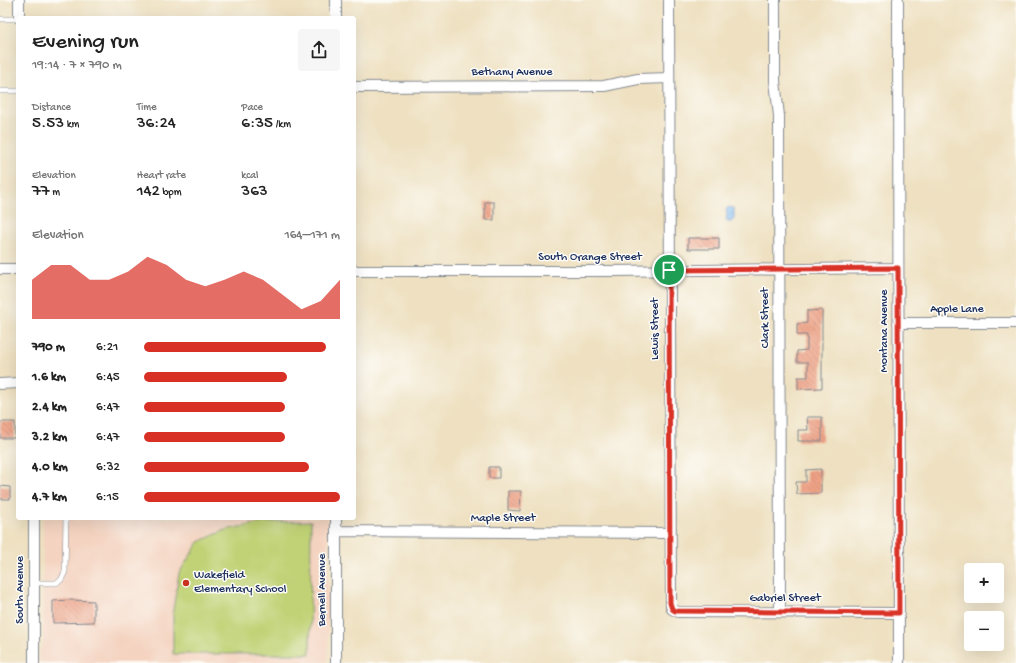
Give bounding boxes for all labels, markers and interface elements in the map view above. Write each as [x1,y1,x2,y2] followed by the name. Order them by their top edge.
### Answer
[298,29,340,71] button: share
[32,30,139,56] text: Evening run
[32,58,122,73] text: 19:14 · 7 × 790 m
[471,66,553,80] street label: Bethany Avenue
[32,102,71,114] text: Distance
[137,102,157,114] text: Time
[241,102,263,114] text: Pace
[32,114,64,134] text: 5.53
[137,114,176,134] text: 36:24
[241,114,273,134] text: 6:35
[64,119,79,131] text: km
[273,119,291,131] text: /km
[32,170,76,182] text: Elevation
[137,170,186,182] text: Heart rate
[241,170,259,182] text: kcal
[32,182,50,202] text: 77
[137,182,160,202] text: 142
[241,182,268,202] text: 363
[50,187,60,199] text: m
[160,187,182,199] text: bpm
[32,228,84,243] text: Elevation
[284,228,340,243] text: 164–171 m
[538,251,643,265] street label: South Orange Street
[652,253,686,287] pin
[658,259,680,281] icon: arrive
[759,287,773,348] street label: Clark Street
[878,289,892,373] street label: Montana Avenue
[649,297,663,360] street label: Lewis Street
[930,303,985,317] street label: Apple Lane
[32,340,65,355] text: 790 m
[96,340,118,355] text: 6:21
[32,370,66,385] text: 1.6 km
[96,370,120,385] text: 6:45
[32,400,67,415] text: 2.4 km
[96,400,120,415] text: 6:47
[32,430,67,445] text: 3.2 km
[96,430,120,445] text: 6:47
[32,460,68,475] text: 4.0 km
[96,460,120,475] text: 6:32
[32,490,67,505] text: 4.7 km
[96,490,119,505] text: 6:15
[471,512,536,526] street label: Maple Street
[316,553,330,627] street label: Bernell Avenue
[14,555,28,624] street label: South Avenue
[964,563,1004,651] map controls
[964,563,1004,603] button: +
[194,569,287,597] place label: Wakefield Elementary School
[181,578,191,588] marker: Wakefield Elementary School
[749,592,822,606] street label: Gabriel Street
[964,611,1004,651] button: −

